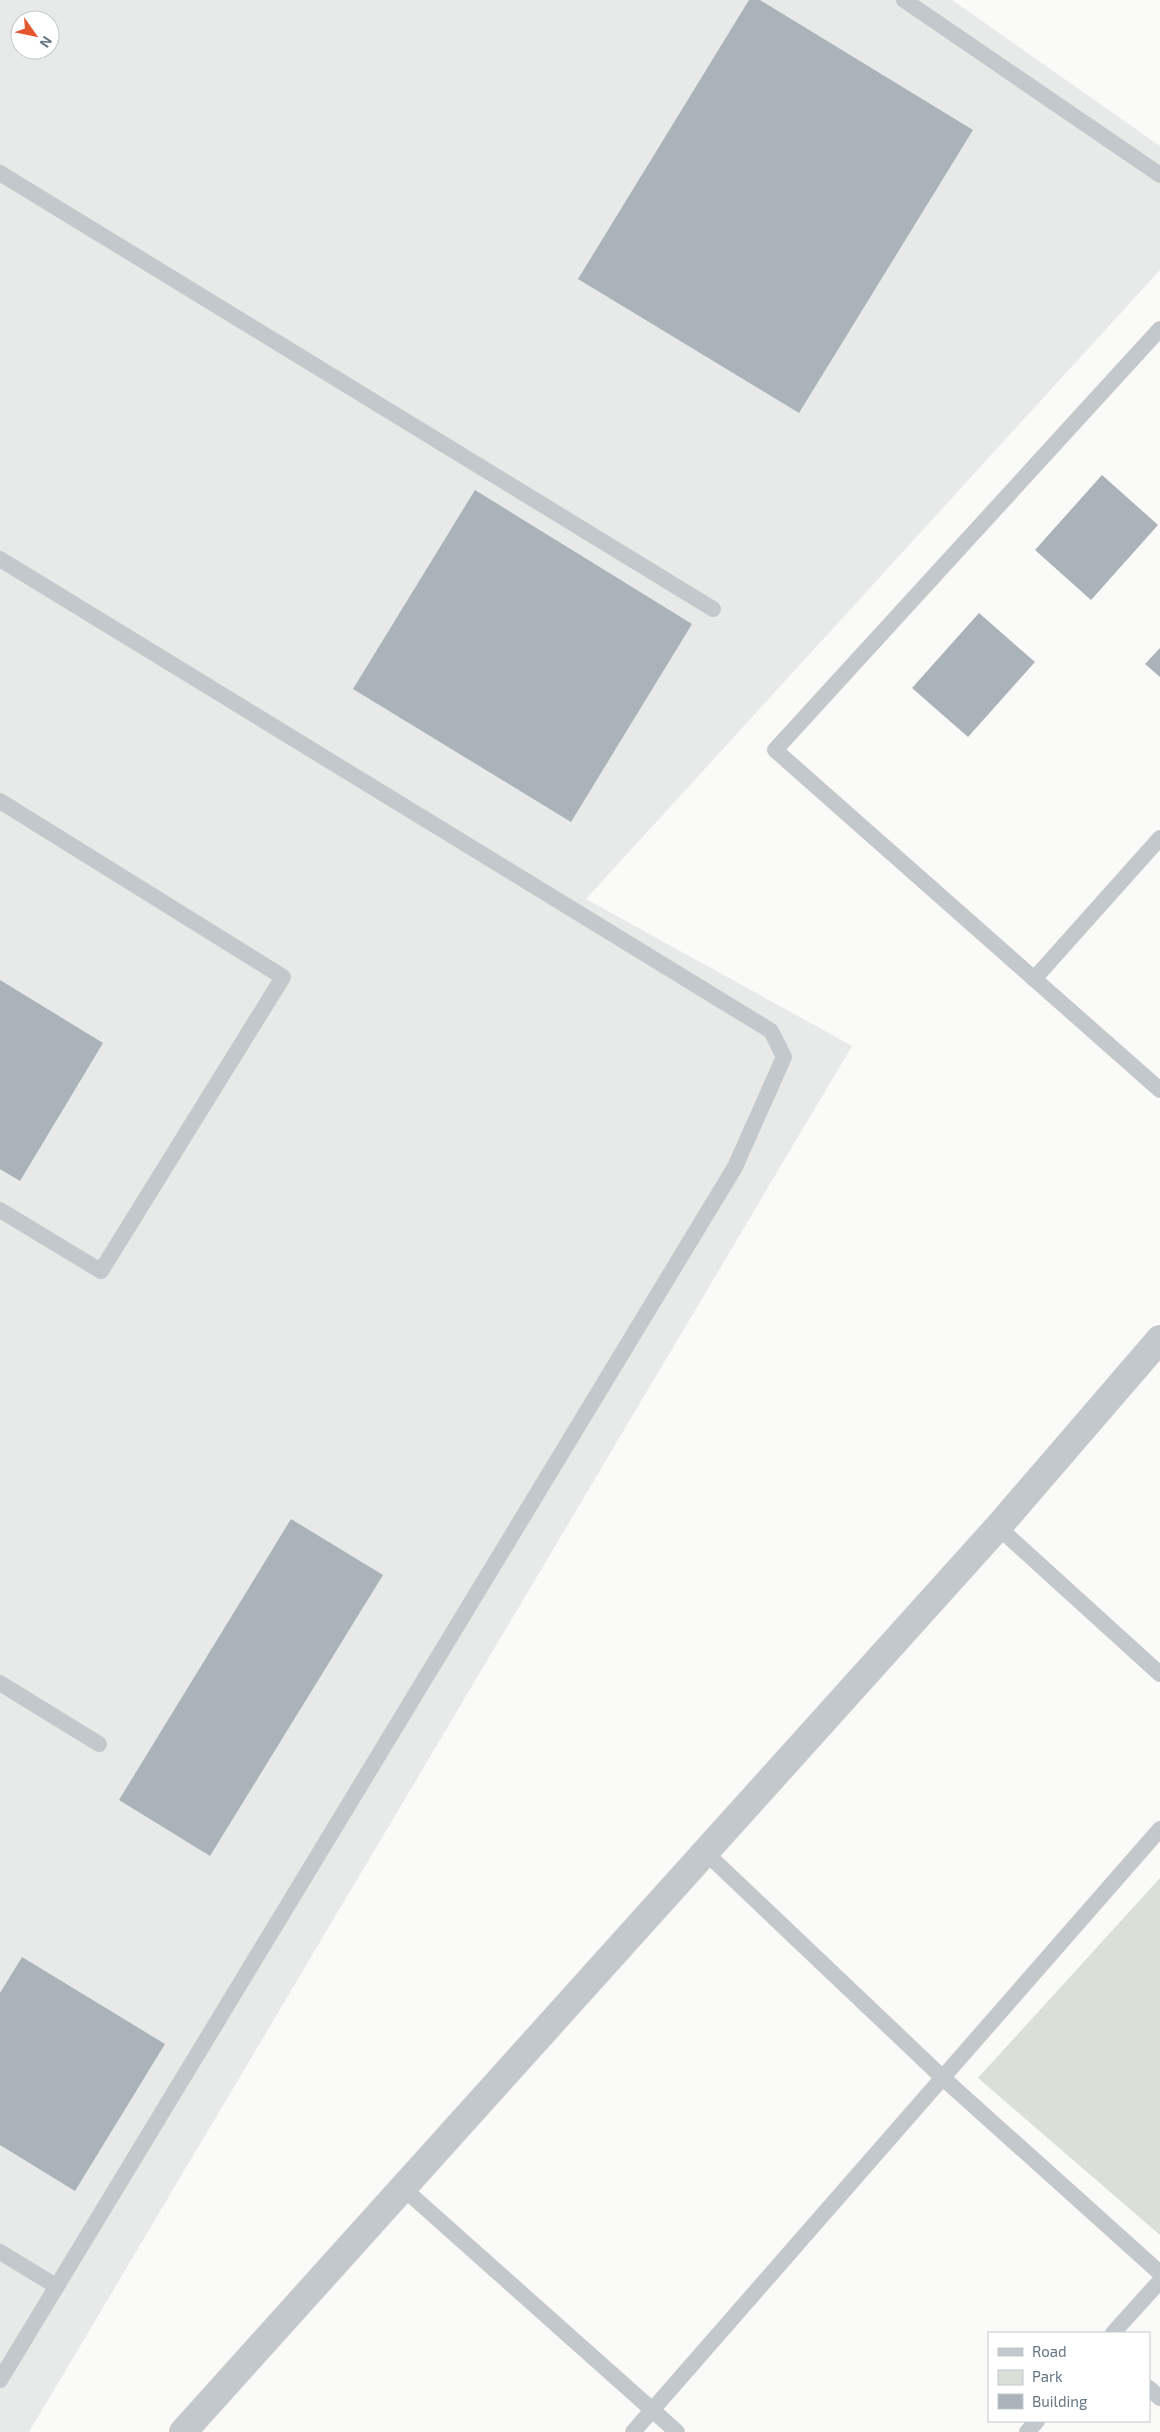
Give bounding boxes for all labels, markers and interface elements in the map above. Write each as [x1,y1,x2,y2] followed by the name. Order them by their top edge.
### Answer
[10,10,60,60] north arrow
[36,33,56,51] text: N
[988,2332,1150,2422] legend
[1032,2342,1067,2360] text: Road
[1032,2367,1063,2385] text: Park
[1032,2392,1088,2410] text: Building

